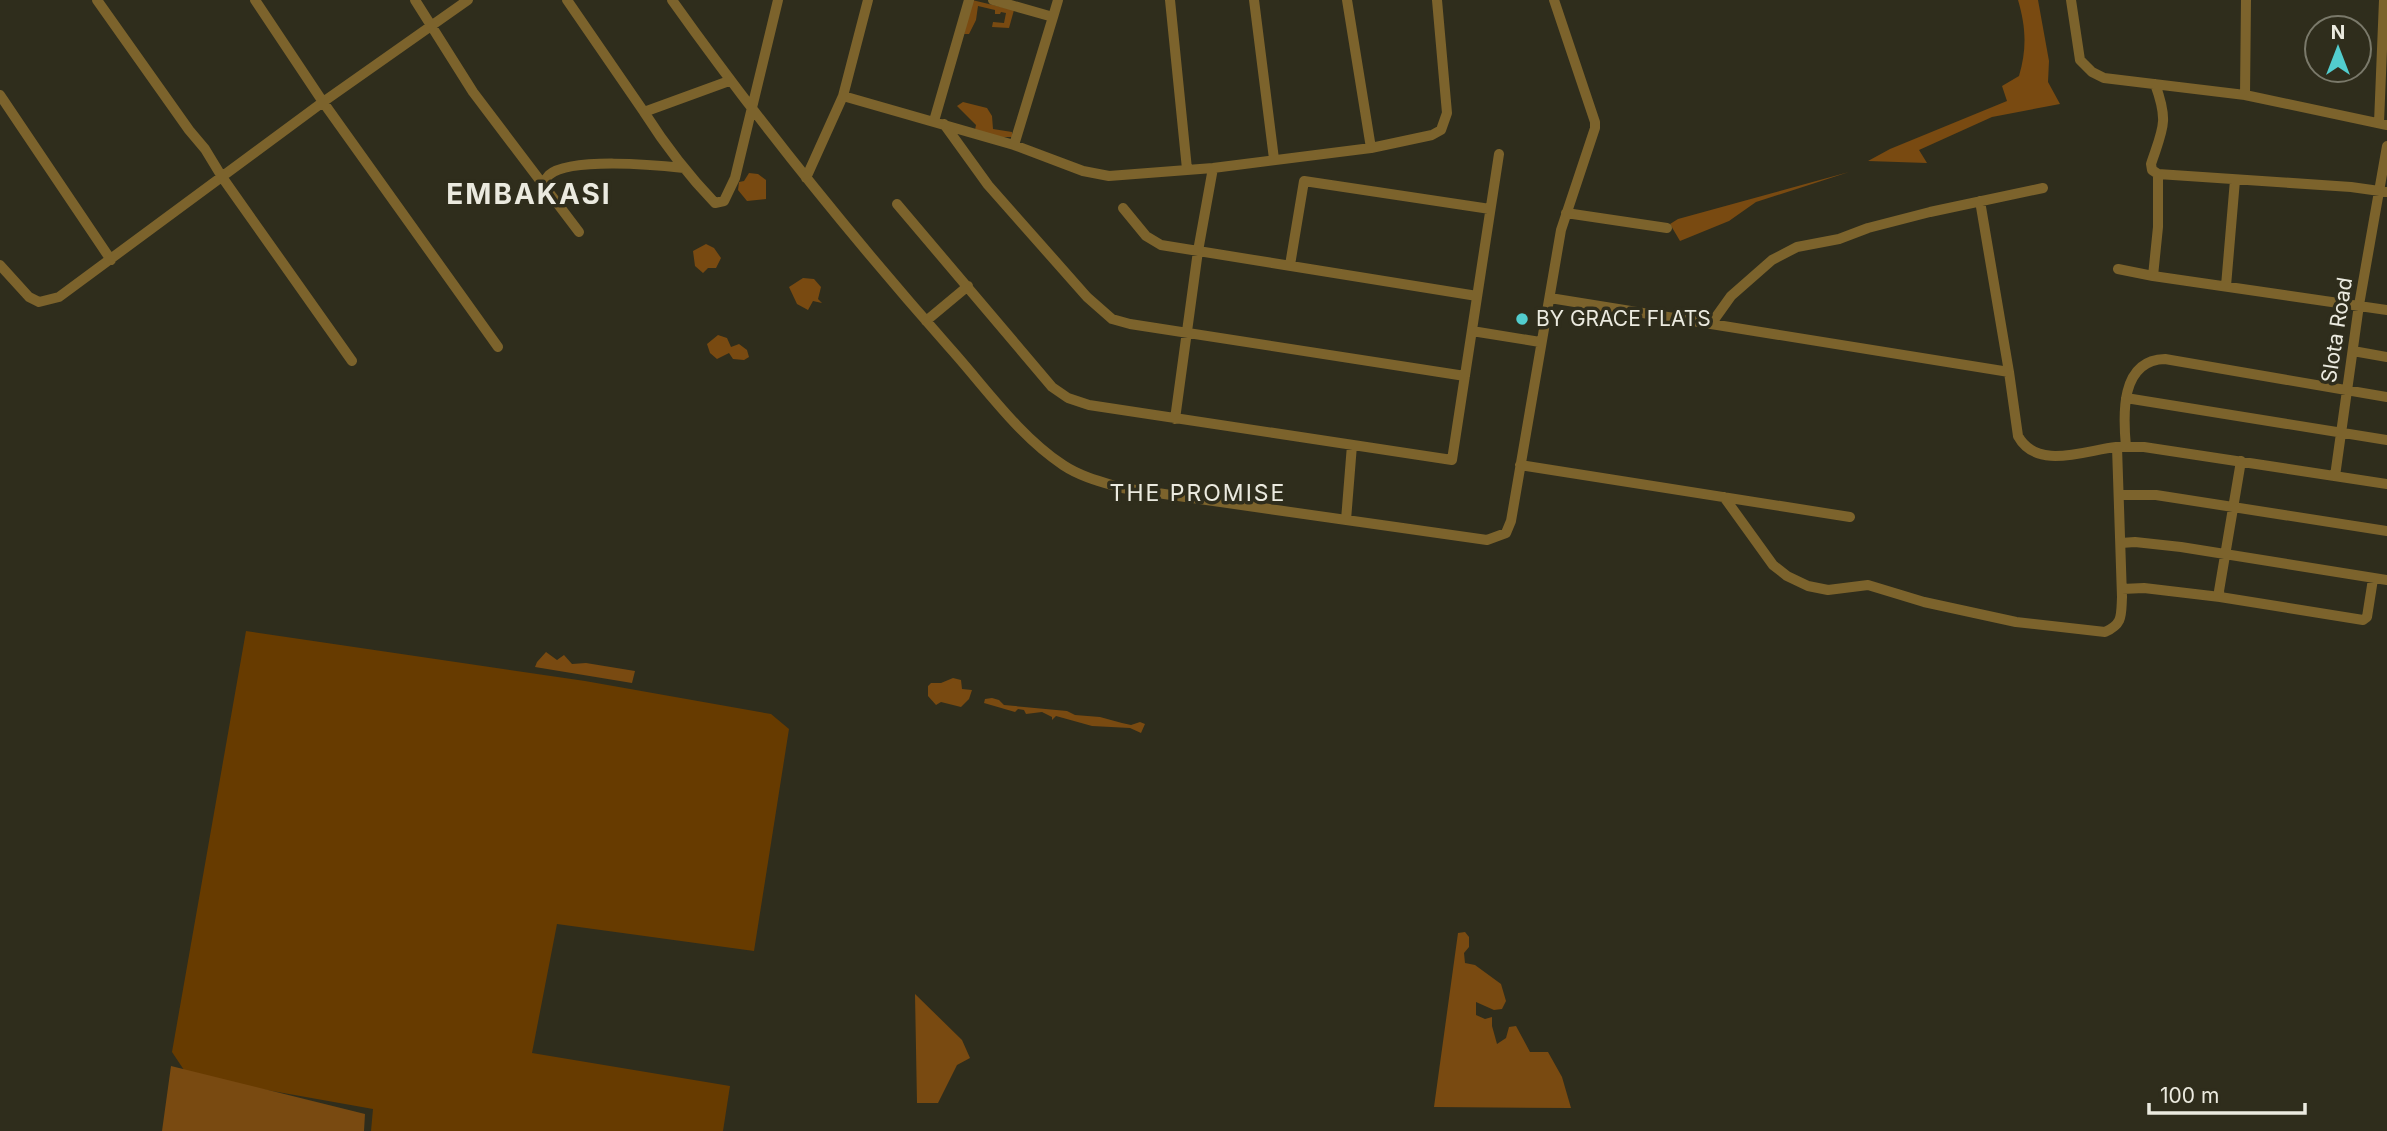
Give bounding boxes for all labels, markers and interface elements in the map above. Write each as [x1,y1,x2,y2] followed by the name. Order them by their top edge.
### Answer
[2303,14,2373,84] north arrow
[2331,21,2345,44] text: N
[446,177,612,211] district label: EMBAKASI
[2316,275,2357,384] street label: Slota Road
[1536,306,1711,331] place label: BY GRACE FLATS
[1514,311,1530,327] marker: BY GRACE FLATS
[1110,479,1286,507] district label: THE PROMISE
[2149,1072,2305,1116] scale bar
[2160,1083,2219,1108] text: 100 m

